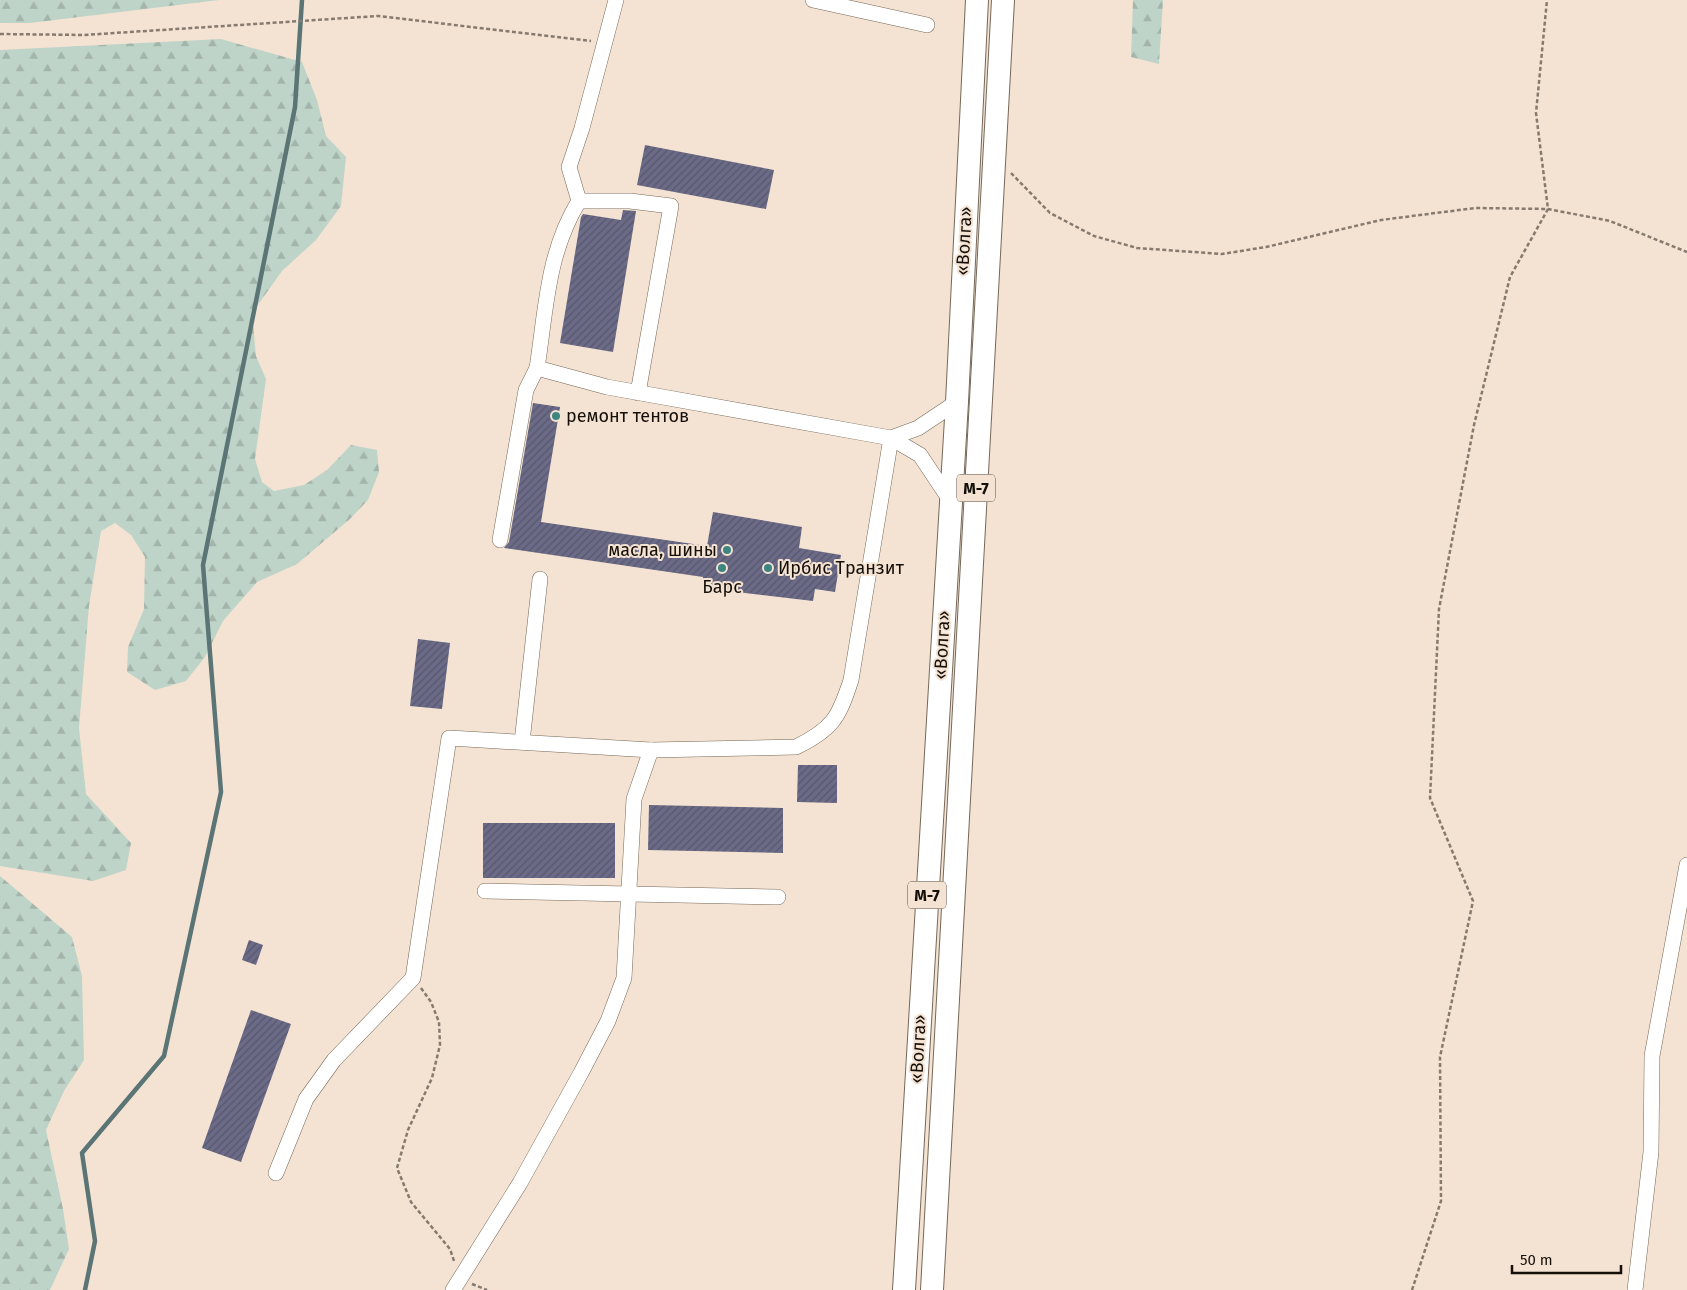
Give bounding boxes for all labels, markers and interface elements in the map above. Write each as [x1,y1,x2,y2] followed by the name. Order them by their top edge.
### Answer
[951,206,977,276] street label: «Волга»
[566,405,689,427] place label: ремонт тентов
[550,410,562,422] marker: ремонт тентов
[957,474,995,502] road number: М-7
[608,539,717,561] place label: масла, шины
[721,544,733,556] marker: масла, шины
[778,557,905,579] place label: Ирбис Транзит
[716,562,728,574] marker: Барс
[762,562,774,574] marker: Ирбис Транзит
[702,576,742,598] place label: Барс
[929,610,955,680] street label: «Волга»
[908,882,946,908] road number: М-7
[905,1014,931,1084] street label: «Волга»
[1512,1242,1621,1274] scale bar
[1520,1251,1553,1269] text: 50 m

